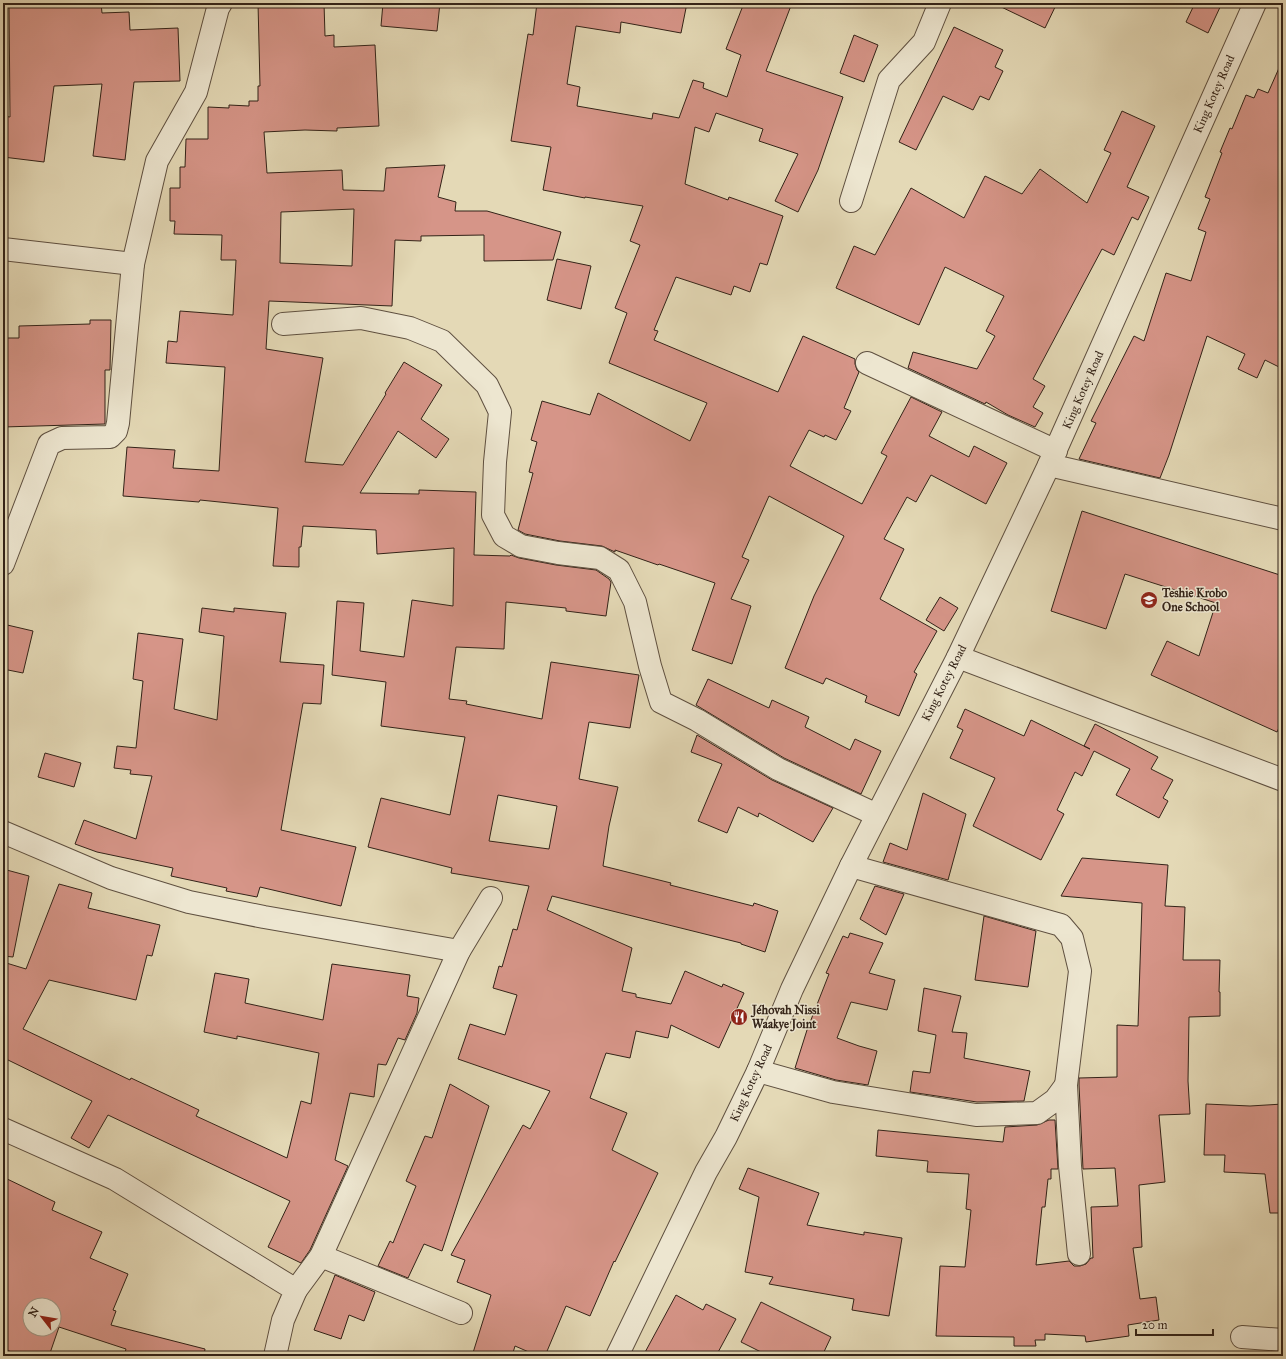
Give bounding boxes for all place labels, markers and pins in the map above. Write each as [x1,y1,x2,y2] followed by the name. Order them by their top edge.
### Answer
[1161,586,1227,614] place label: Teshie Krobo One School
[1139,590,1159,610] school or university icon: Teshie Krobo One School
[750,1003,820,1032] place label: Jéhovah Nissi Waakye Joint
[729,1007,749,1027] restaurant icon: Jéhovah Nissi Waakye Joint

